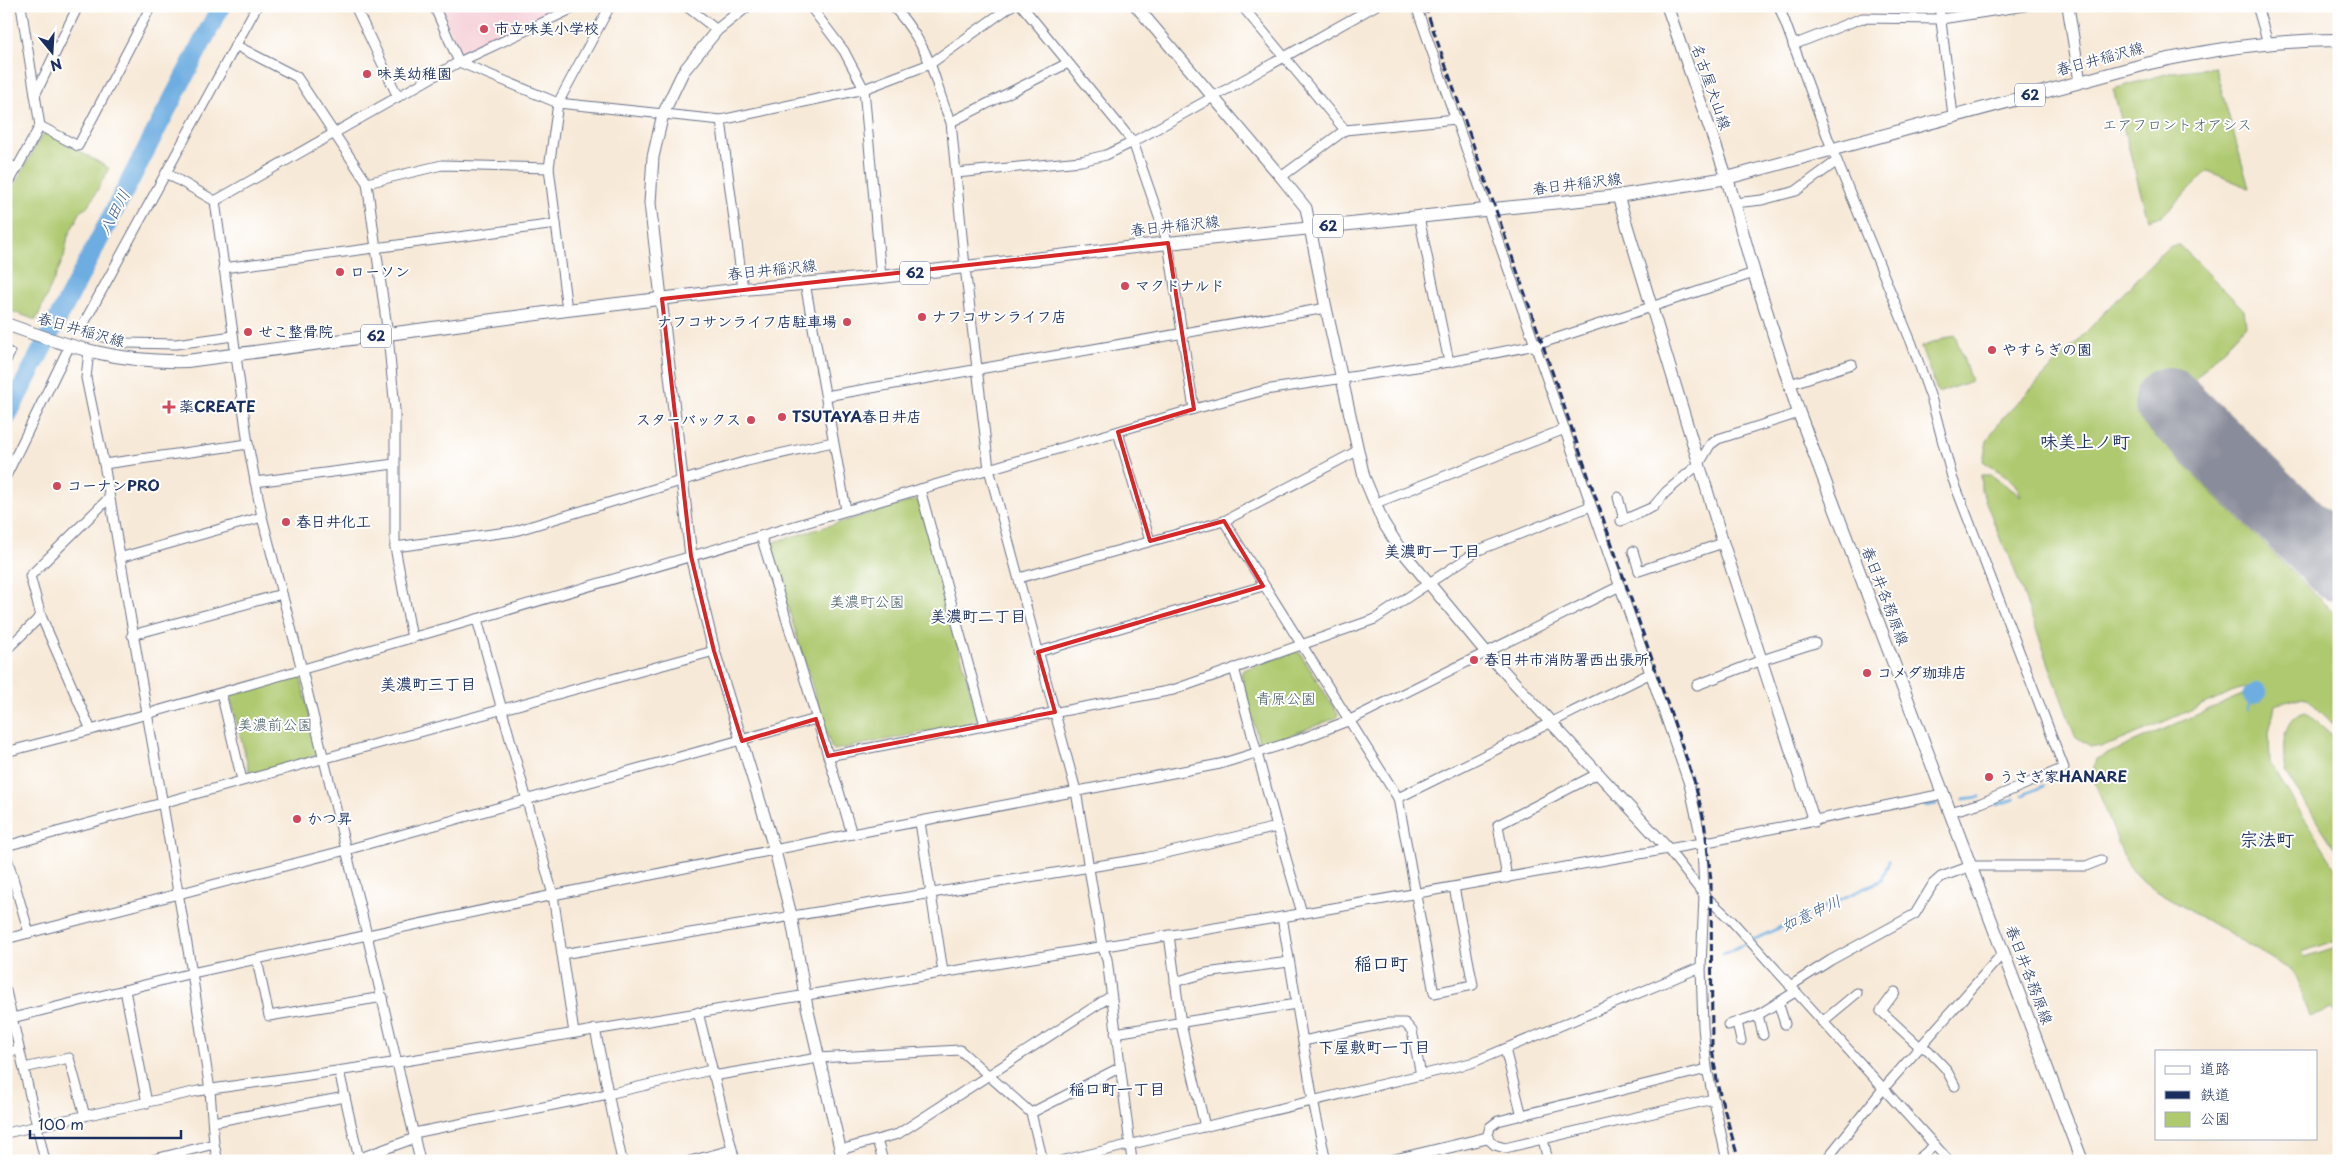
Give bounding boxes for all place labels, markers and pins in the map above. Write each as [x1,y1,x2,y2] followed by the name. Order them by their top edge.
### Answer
[494,16,599,39] place label: 市立味美小学校
[478,23,490,35] marker: 市立味美小学校
[377,61,452,84] place label: 味美幼稚園
[361,68,373,80] marker: 味美幼稚園
[350,259,410,282] place label: ローソン
[334,266,346,278] marker: ローソン
[1135,273,1224,296] place label: マクドナルド
[1119,280,1131,292] marker: マクドナルド
[932,304,1067,327] place label: ナフコサンライフ店
[657,309,837,332] place label: ナフコサンライフ店駐車場
[916,311,928,323] marker: ナフコサンライフ店
[841,316,853,328] marker: ナフコサンライフ店駐車場
[258,319,333,342] place label: せこ整骨院
[242,326,254,338] marker: せこ整骨院
[2002,337,2092,360] place label: やすらぎの園
[1986,344,1998,356] marker: やすらぎの園
[179,394,256,417] place label: 薬CREATE
[163,401,175,413] marker: 薬CREATE
[792,404,922,427] place label: TSUTAYA春日井店
[636,407,741,430] place label: スターバックス
[776,411,788,423] marker: TSUTAYA春日井店
[745,414,757,426] marker: スターバックス
[67,473,160,496] place label: コーナンPRO
[51,480,63,492] marker: コーナンPRO
[296,509,371,532] place label: 春日井化工
[280,516,292,528] marker: 春日井化工
[1484,647,1649,670] place label: 春日井市消防署西出張所
[1468,654,1480,666] marker: 春日井市消防署西出張所
[1877,660,1967,683] place label: コメダ珈琲店
[1861,667,1873,679] marker: コメダ珈琲店
[1999,764,2128,787] place label: うさぎ家HANARE
[1983,771,1995,783] marker: うさぎ家HANARE
[307,806,352,829] place label: かつ昇
[291,813,303,825] marker: かつ昇

